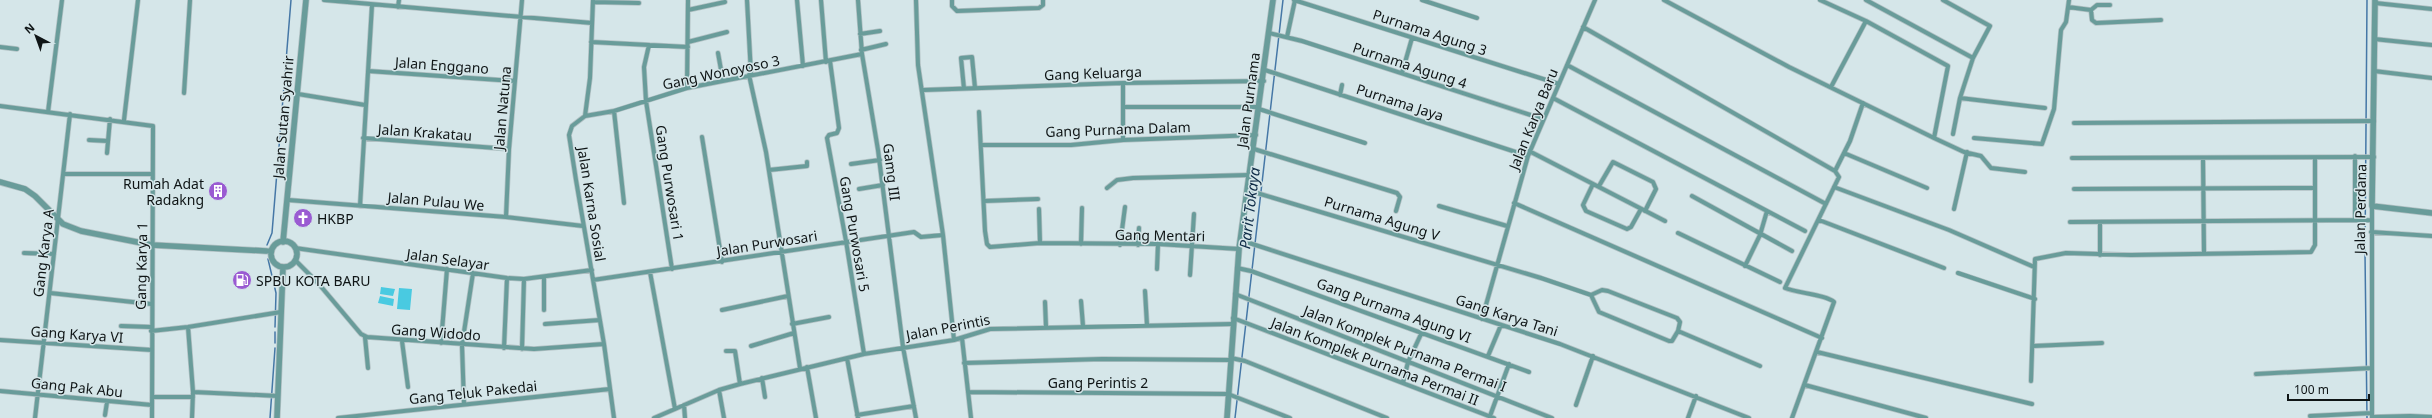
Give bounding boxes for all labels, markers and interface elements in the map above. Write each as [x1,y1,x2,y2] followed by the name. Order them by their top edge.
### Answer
[1370,5,1490,59] street label: Purnama Agung 3
[16,16,56,56] north arrow
[21,19,37,37] text: N
[1350,38,1470,92] street label: Purnama Agung 4
[661,50,781,94] street label: Gang Wonoyoso 3
[1232,51,1264,151] street label: Jalan Purnama
[392,52,490,78] street label: Jalan Enggano
[268,54,298,181] street label: Jalan Sutan Syahrir
[1044,62,1142,84] street label: Gang Keluarga
[489,65,515,153] street label: Jalan Natuna
[1503,65,1562,174] street label: Jalan Karya Baru
[1354,79,1446,125] street label: Purnama Jaya
[1045,117,1191,141] street label: Gang Purnama Dalam
[375,119,473,145] street label: Jalan Krakatau
[651,124,689,242] street label: Gang Purwosari 1
[879,142,905,202] street label: Gamg III
[573,143,610,263] street label: Jalan Karna Sosial
[2350,164,2370,256] street label: Jalan Perdana
[1234,166,1264,250] water label: Parit Tokaya
[123,174,204,209] place label: Rumah Adat Radakng
[835,175,875,293] street label: Gang Purwosari 5
[207,180,229,202] building icon: Rumah Adat Radakng
[385,187,485,215] street label: Jalan Pulau We
[1322,191,1442,245] street label: Purnama Agung V
[292,207,314,229] church icon: HKBP
[28,208,58,298] street label: Gang Karya A
[317,209,354,228] place label: HKBP
[131,222,151,310] street label: Gang Karya 1
[1115,225,1205,245] street label: Gang Mentari
[713,226,819,261] street label: Jalan Purwosari
[403,244,491,274] street label: Jalan Selayar
[231,269,253,291] fuel station icon: SPBU KOTA BARU
[256,271,370,290] place label: SPBU KOTA BARU
[1314,273,1474,347] street label: Gang Purnama Agung VI
[1453,289,1561,341] street label: Gang Karya Tani
[1299,300,1509,396] street label: Jalan Komplek Purnama Permai I
[902,309,992,345] street label: Jalan Perintis
[1267,312,1482,410] street label: Jalan Komplek Purnama Permai II
[391,319,481,345] street label: Gang Widodo
[30,321,124,347] street label: Gang Karya VI
[30,373,124,401] street label: Gang Pak Abu
[1048,373,1148,392] street label: Gang Perintis 2
[408,376,538,408] street label: Gang Teluk Pakedai
[2288,376,2369,402] scale bar
[2294,381,2329,398] text: 100 m

